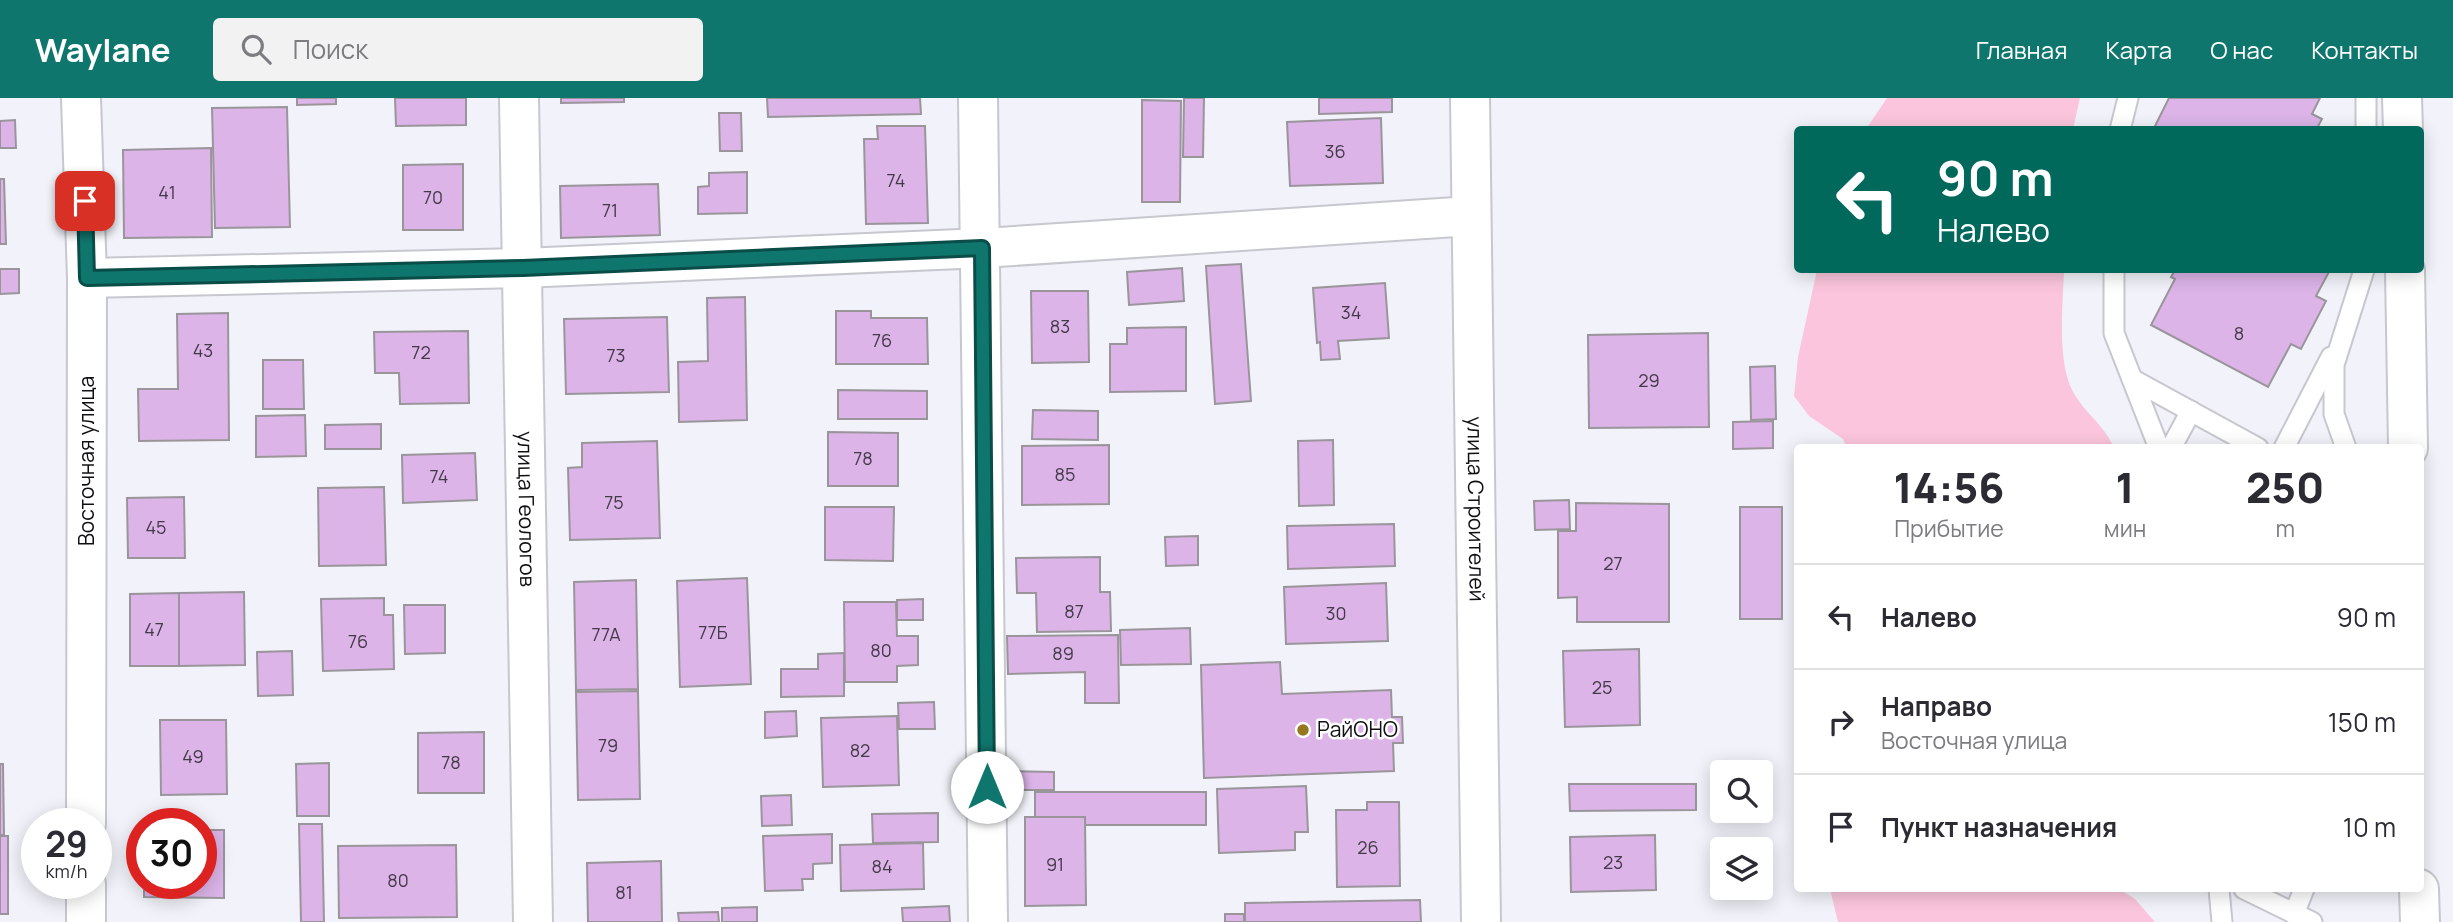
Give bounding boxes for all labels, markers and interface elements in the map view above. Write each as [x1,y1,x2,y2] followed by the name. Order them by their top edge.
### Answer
[213,18,703,81] search box
[35,27,171,72] text: Waylane
[237,30,275,68] icon: search
[293,31,368,67] text: Поиск
[1976,33,2067,66] text: Главная
[2105,33,2172,66] text: Карта
[2210,33,2273,66] text: О нас
[2311,33,2418,66] text: Контакты
[1324,139,1346,163] house number: 36
[1937,144,2054,211] text: 90 m
[1822,154,1913,245] icon: left
[887,168,905,192] house number: 74
[55,171,115,231] pin
[158,180,176,204] house number: 41
[66,182,104,220] icon: arrive
[423,185,443,209] house number: 70
[602,198,618,222] house number: 71
[1937,208,2050,252] text: Налево
[1341,300,1361,324] house number: 34
[1050,314,1070,338] house number: 83
[2234,321,2244,345] house number: 8
[872,328,892,352] house number: 76
[193,338,213,362] house number: 43
[411,340,431,364] house number: 72
[607,343,626,367] house number: 73
[1638,368,1660,392] house number: 29
[72,376,100,546] street label: Восточная улица
[1461,416,1492,602] street label: улица Строителей
[512,431,542,587] street label: улица Геологов
[853,446,873,470] house number: 78
[1894,458,2004,516] text: 14:56
[2116,458,2135,516] text: 1
[2246,458,2324,516] text: 250
[1055,462,1075,486] house number: 85
[430,464,448,488] house number: 74
[604,490,624,514] house number: 75
[1894,512,2004,544] text: Прибытие
[2104,512,2146,544] text: мин
[2275,512,2295,544] text: m
[145,515,167,539] house number: 45
[1603,551,1623,575] house number: 27
[1822,598,1860,636] icon: left
[1064,599,1084,623] house number: 87
[1881,599,1977,635] text: Налево
[2337,599,2396,635] text: 90 m
[1326,601,1346,625] house number: 30
[144,617,164,641] house number: 47
[698,620,728,644] house number: 77Б
[591,622,621,646] house number: 77А
[348,629,368,653] house number: 76
[870,638,892,662] house number: 80
[1052,641,1074,665] house number: 89
[1592,675,1612,699] house number: 25
[1881,688,1992,724] text: Направо
[1822,703,1860,741] icon: right
[2328,704,2396,740] text: 150 m
[1317,715,1398,743] place label: РайОНО
[1295,722,1311,738] marker: РайОНО
[1881,724,2067,756] text: Восточная улица
[598,733,618,757] house number: 79
[850,738,870,762] house number: 82
[182,744,204,768] house number: 49
[441,750,461,774] house number: 78
[950,750,1024,824] position arrow
[1710,760,1773,900] map controls
[1710,760,1773,823] button: search
[126,808,217,899] speed limit sign: 30
[1822,808,1860,846] icon: arrive
[1881,809,2117,845] text: Пункт назначения
[2343,809,2396,845] text: 10 m
[45,820,88,868] text: 29
[1357,835,1379,859] house number: 26
[1710,837,1773,900] button: layers
[1603,850,1623,874] house number: 23
[1046,852,1064,876] house number: 91
[871,854,893,878] house number: 84
[46,859,87,883] text: km/h
[387,868,409,892] house number: 80
[615,880,633,904] house number: 81

